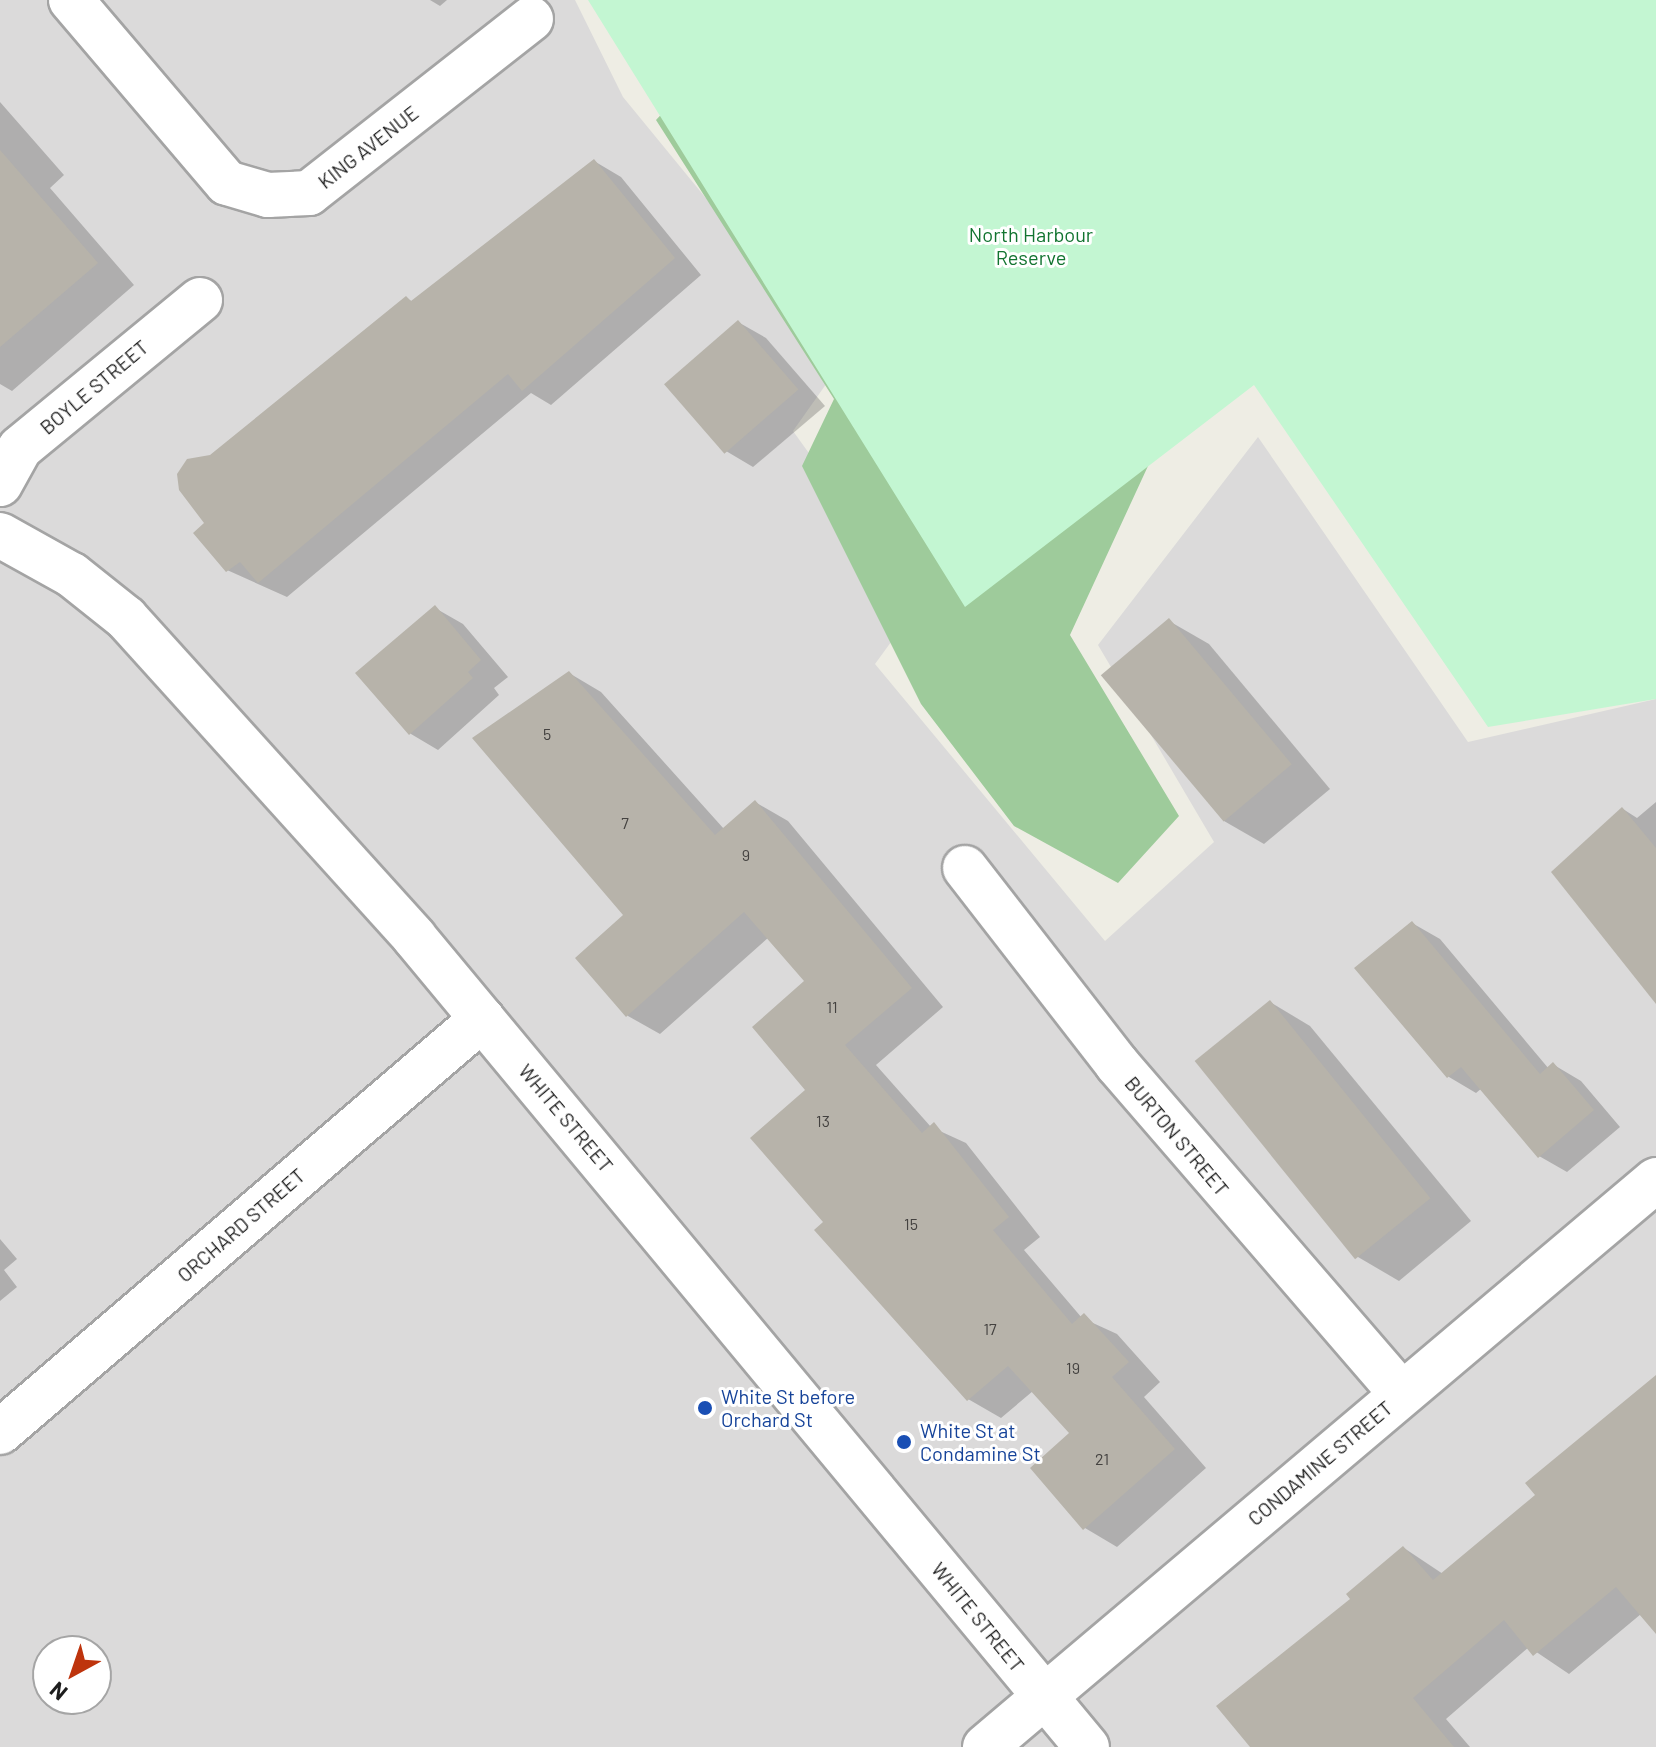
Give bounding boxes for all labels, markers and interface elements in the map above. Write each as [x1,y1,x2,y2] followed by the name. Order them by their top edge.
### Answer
[313,100,423,194] street label: KING AVENUE
[969,222,1093,269] park label: North Harbour Reserve
[35,335,153,439] street label: BOYLE STREET
[543,724,551,744] house number: 5
[621,813,629,833] house number: 7
[742,845,750,865] house number: 9
[826,997,838,1017] house number: 11
[514,1059,618,1177] street label: WHITE STREET
[1120,1071,1234,1201] street label: BURTON STREET
[816,1111,830,1131] house number: 13
[172,1163,310,1287] street label: ORCHARD STREET
[904,1214,918,1234] house number: 15
[983,1319,997,1339] house number: 17
[1066,1358,1080,1378] house number: 19
[721,1384,855,1431] place label: White St before Orchard St
[1243,1396,1397,1530] street label: CONDAMINE STREET
[696,1399,714,1417] marker: White St before Orchard St
[920,1418,1041,1465] place label: White St at Condamine St
[895,1433,913,1451] marker: White St at Condamine St
[1095,1449,1109,1469] house number: 21
[927,1557,1029,1677] street label: WHITE STREET
[32,1635,112,1715] north arrow
[44,1677,72,1707] text: N

